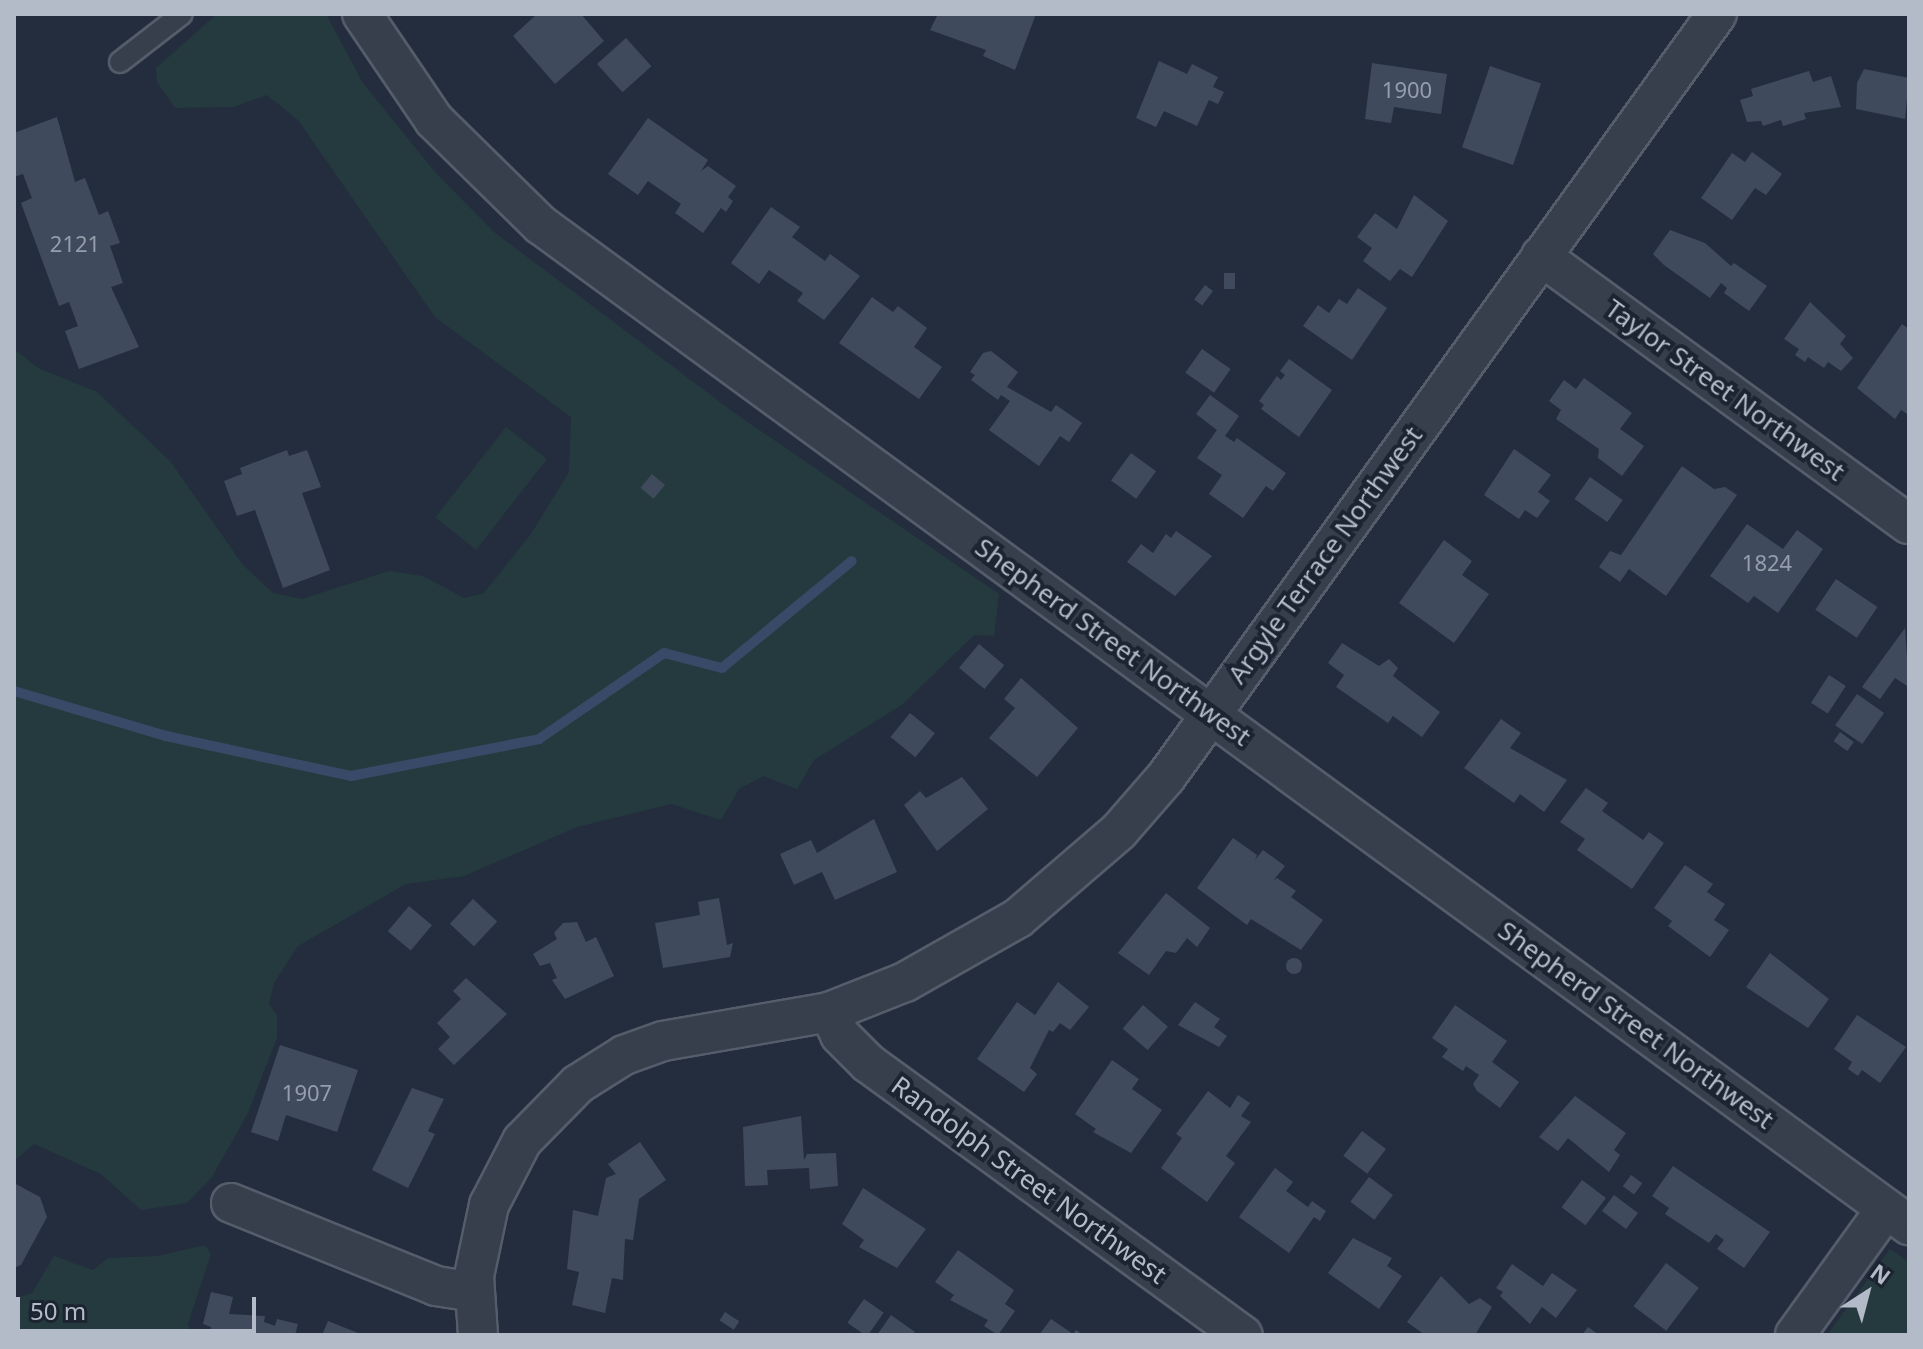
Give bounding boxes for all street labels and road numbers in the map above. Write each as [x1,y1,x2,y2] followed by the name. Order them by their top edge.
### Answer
[1599,293,1851,487] street label: Taylor Street Northwest
[1221,420,1429,690] street label: Argyle Terrace Northwest
[969,532,1257,752] street label: Shepherd Street Northwest
[1492,915,1780,1135] street label: Shepherd Street Northwest
[886,1070,1172,1290] street label: Randolph Street Northwest

